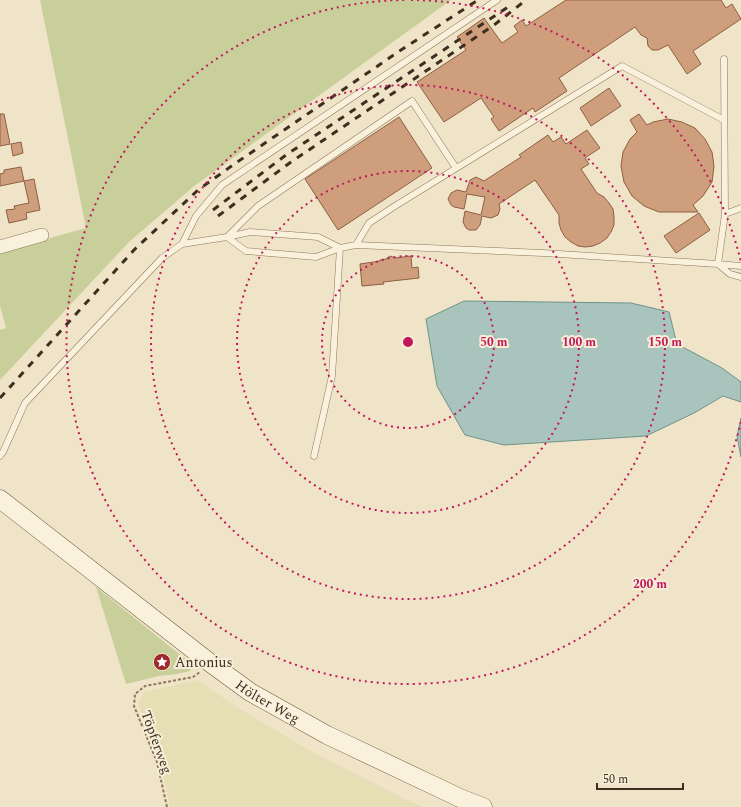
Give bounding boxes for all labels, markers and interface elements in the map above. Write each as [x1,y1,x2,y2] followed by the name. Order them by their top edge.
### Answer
[480,333,508,352] text: 50 m
[562,333,596,352] text: 100 m
[648,333,682,352] text: 150 m
[401,335,415,349] centre of rings
[633,575,667,594] text: 200 m
[152,652,172,672] place icon: Antonius
[175,652,233,673] place label: Antonius
[231,675,304,729] street label: Hölter Weg
[135,707,178,777] street label: Töpferweg
[597,765,683,791] scale bar
[603,770,628,789] text: 50 m

